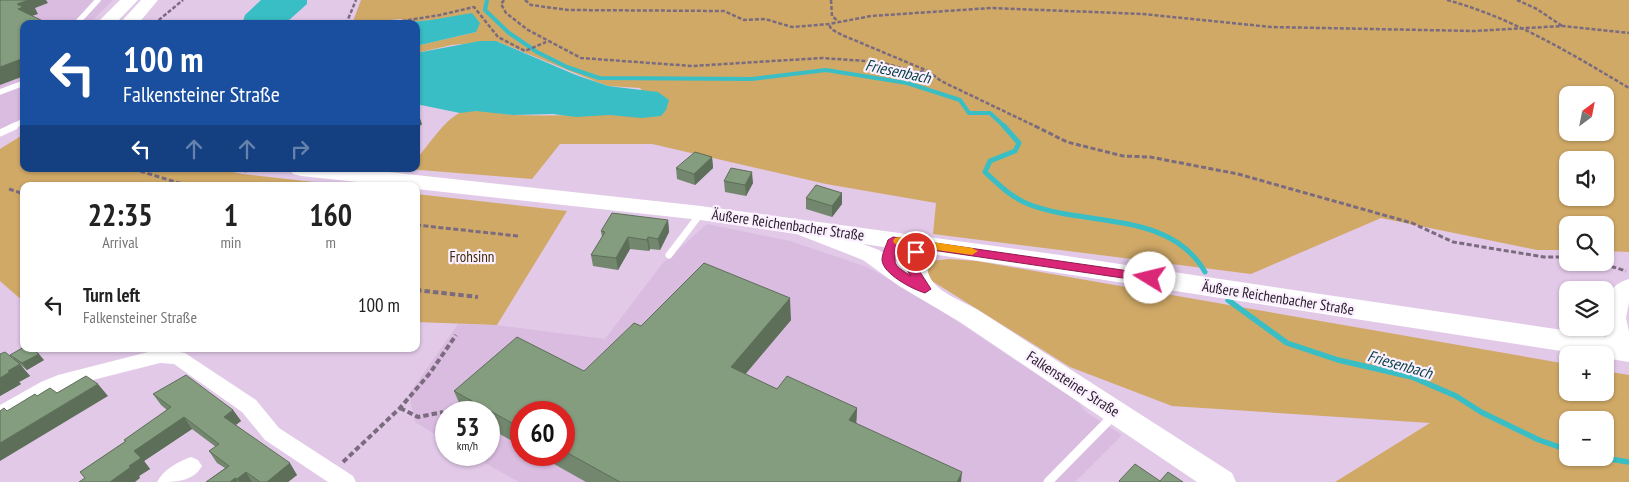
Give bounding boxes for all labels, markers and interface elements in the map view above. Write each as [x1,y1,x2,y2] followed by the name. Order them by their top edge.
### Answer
[123,36,204,82] text: 100 m
[40,40,105,105] icon: left
[864,54,933,88] water label: Friesenbach
[123,80,280,108] text: Falkensteiner Straße
[1559,86,1614,141] north arrow
[1559,86,1614,466] map controls
[127,135,155,163] icon: left
[180,135,208,163] icon: ahead
[233,135,261,163] icon: ahead
[286,135,314,163] icon: right
[1559,151,1614,206] button: sound
[88,195,153,234] text: 22:35
[224,195,238,234] text: 1
[309,195,352,234] text: 160
[711,204,865,245] street label: Äußere Reichenbacher Straße
[1559,216,1614,271] button: search
[895,231,937,273] pin
[102,232,138,252] text: Arrival
[220,232,241,252] text: min
[325,232,336,252] text: m
[902,238,930,266] icon: arrive
[450,247,494,266] park label: Frohsinn
[1123,251,1175,303] position arrow
[1201,276,1355,319] street label: Äußere Reichenbacher Straße
[1559,281,1614,336] button: layers
[83,283,140,307] text: Turn left
[40,291,68,319] icon: left
[358,293,400,317] text: 100 m
[83,307,197,327] text: Falkensteiner Straße
[1365,345,1435,383] water label: Friesenbach
[1559,346,1614,401] button: +
[1023,347,1123,421] street label: Falkensteiner Straße
[510,401,575,466] speed limit sign: 60
[456,411,479,443] text: 53
[1559,411,1614,466] button: −
[457,438,478,453] text: km/h

